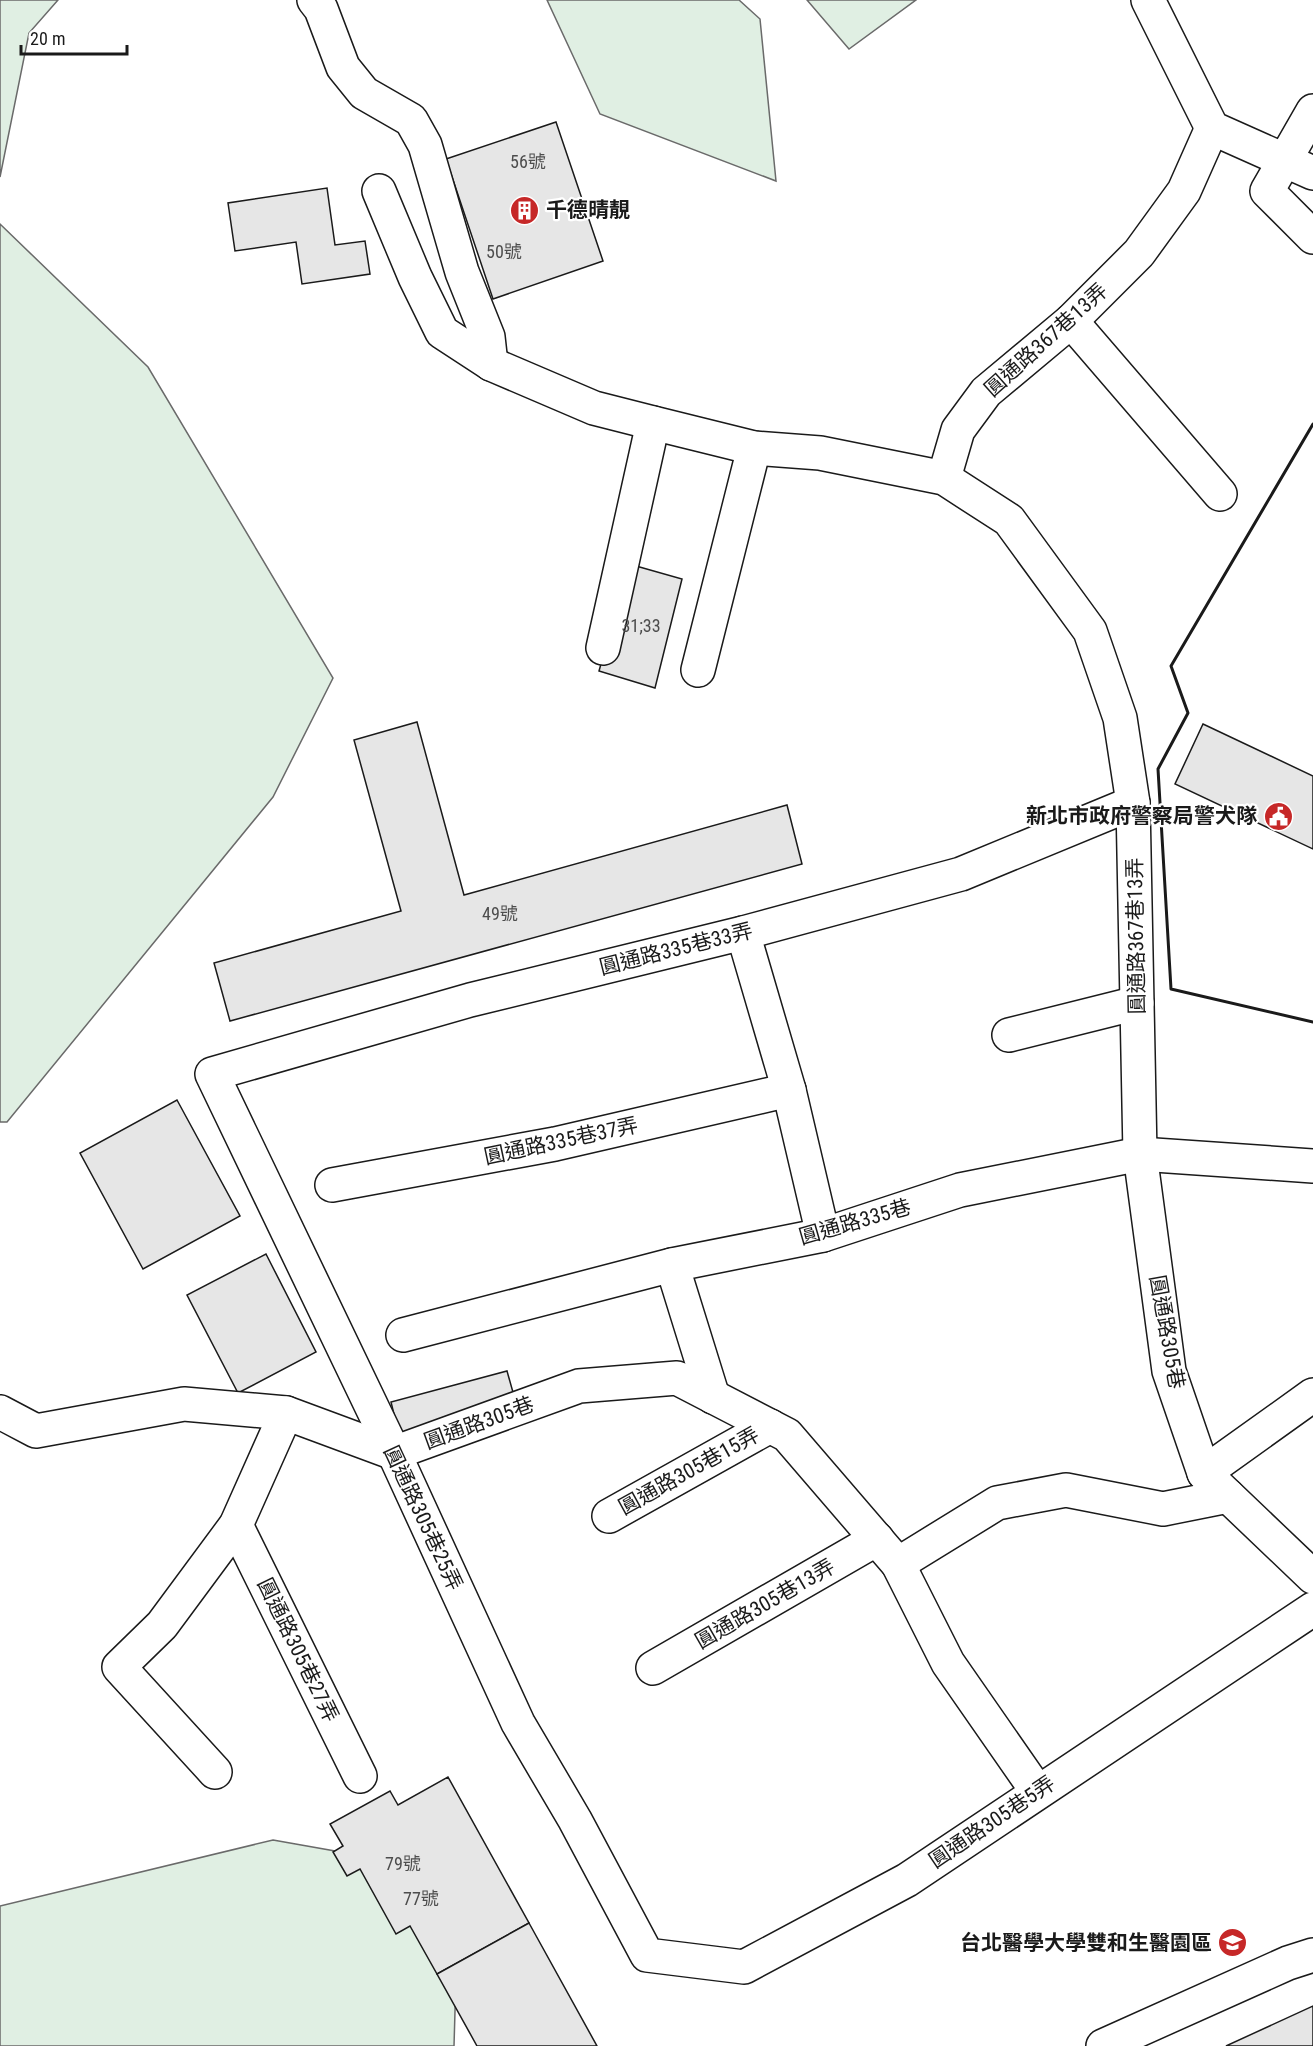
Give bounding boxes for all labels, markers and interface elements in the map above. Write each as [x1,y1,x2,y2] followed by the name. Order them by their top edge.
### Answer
[21,18,128,56] scale bar
[30,28,65,49] text: 20 m
[510,151,546,172] house number: 56號
[509,194,541,226] building icon: 千德晴靚
[546,198,630,222] place label: 千德晴靚
[486,241,522,262] house number: 50號
[980,279,1112,401] street label: 圓通路367巷13弄
[621,615,661,636] house number: 31;33
[1262,800,1294,832] public building icon: 新北市政府警察局警犬隊
[1026,804,1258,828] place label: 新北市政府警察局警犬隊
[1123,857,1149,1015] street label: 圓通路367巷13弄
[482,903,518,924] house number: 49號
[597,918,755,980] street label: 圓通路335巷33弄
[482,1113,640,1169] street label: 圓通路335巷37弄
[796,1195,914,1249] street label: 圓通路335巷
[1145,1273,1189,1391] street label: 圓通路305巷
[421,1392,537,1454] street label: 圓通路305巷
[615,1422,763,1520] street label: 圓通路305巷15弄
[379,1442,467,1594] street label: 圓通路305巷25弄
[691,1554,839,1654] street label: 圓通路305巷13弄
[253,1574,343,1726] street label: 圓通路305巷27弄
[925,1771,1059,1873] street label: 圓通路305巷5弄
[385,1853,421,1874] house number: 79號
[403,1888,439,1909] house number: 77號
[1217,1927,1249,1959] school or university icon: 台北醫學大學雙和生醫園區
[960,1931,1212,1955] place label: 台北醫學大學雙和生醫園區

